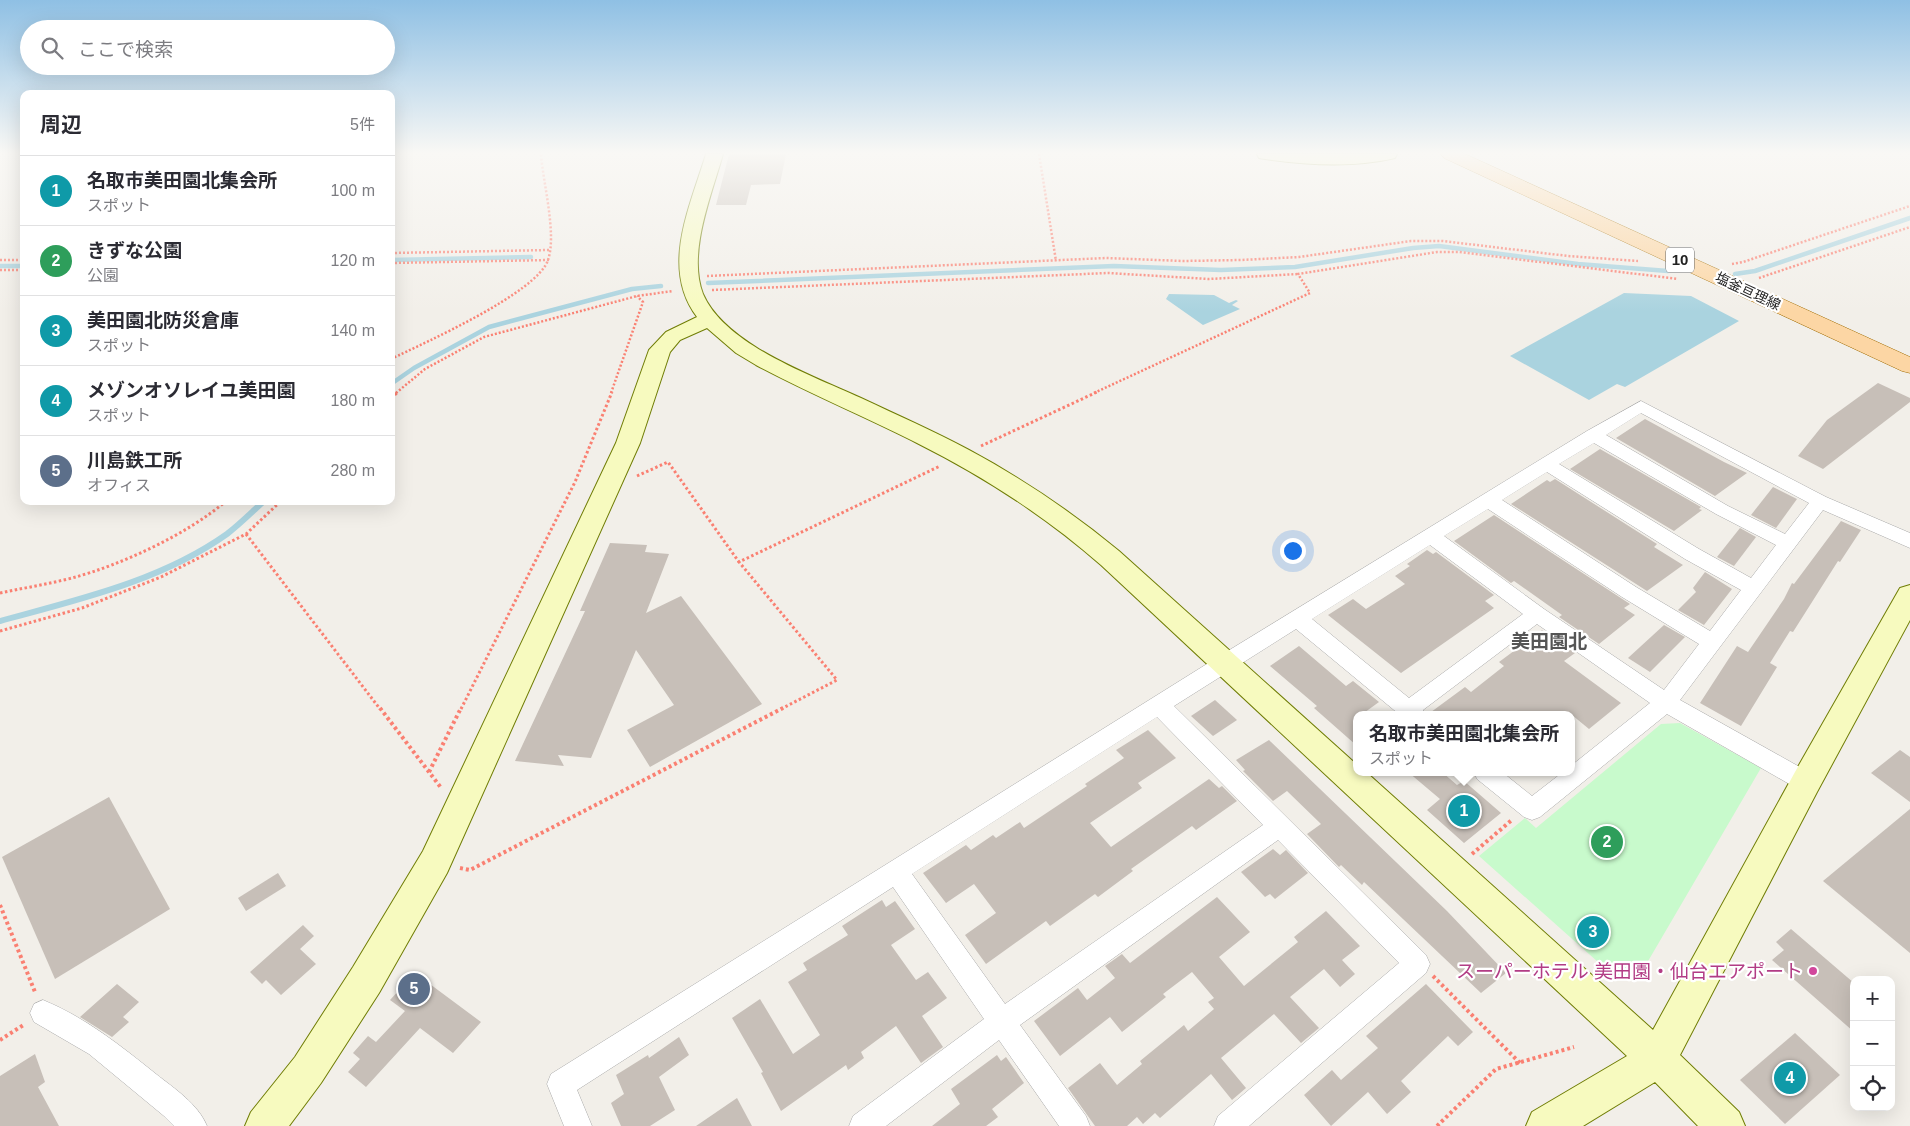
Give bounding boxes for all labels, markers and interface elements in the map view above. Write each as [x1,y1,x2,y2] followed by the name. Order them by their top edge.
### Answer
[20,20,395,75] search box
[38,34,66,62] icon: search
[78,39,173,60] text: ここで検索
[40,113,82,136] text: 周辺
[350,116,375,133] text: 5件
[87,170,277,191] text: 名取市美田園北集会所
[52,182,60,199] text: 1
[331,182,375,199] text: 100 m
[87,197,151,214] text: スポット
[87,240,182,261] text: きずな公園
[1666,248,1694,272] road number: 10
[52,252,60,269] text: 2
[331,252,375,269] text: 120 m
[87,267,119,284] text: 公園
[1713,269,1783,313] street label: 塩釜亘理線
[87,310,239,331] text: 美田園北防災倉庫
[52,322,60,339] text: 3
[331,322,375,339] text: 140 m
[87,337,151,354] text: スポット
[87,380,296,401] text: メゾンオソレイユ美田園
[52,392,60,409] text: 4
[331,392,375,409] text: 180 m
[87,407,151,424] text: スポット
[87,450,182,471] text: 川島鉄工所
[52,462,60,479] text: 5
[331,462,375,479] text: 280 m
[87,477,151,494] text: オフィス
[1280,538,1306,564] your location
[1511,631,1587,652] district label: 美田園北
[1353,711,1575,776] popup
[1369,723,1559,744] text: 名取市美田園北集会所
[1369,750,1433,767] text: スポット
[1448,792,1480,830] pin: 1
[1591,823,1623,861] pin: 2
[1577,913,1609,951] pin: 3
[1456,961,1803,982] place label: スーパーホテル 美田園・仙台エアポート
[1807,965,1819,977] marker: スーパーホテル 美田園・仙台エアポート
[398,970,430,1008] pin: 5
[1850,976,1895,1111] map controls
[1850,976,1895,1021] button: +
[1850,1021,1895,1066] button: −
[1774,1059,1806,1097] pin: 4
[1850,1066,1895,1111] button: locate

